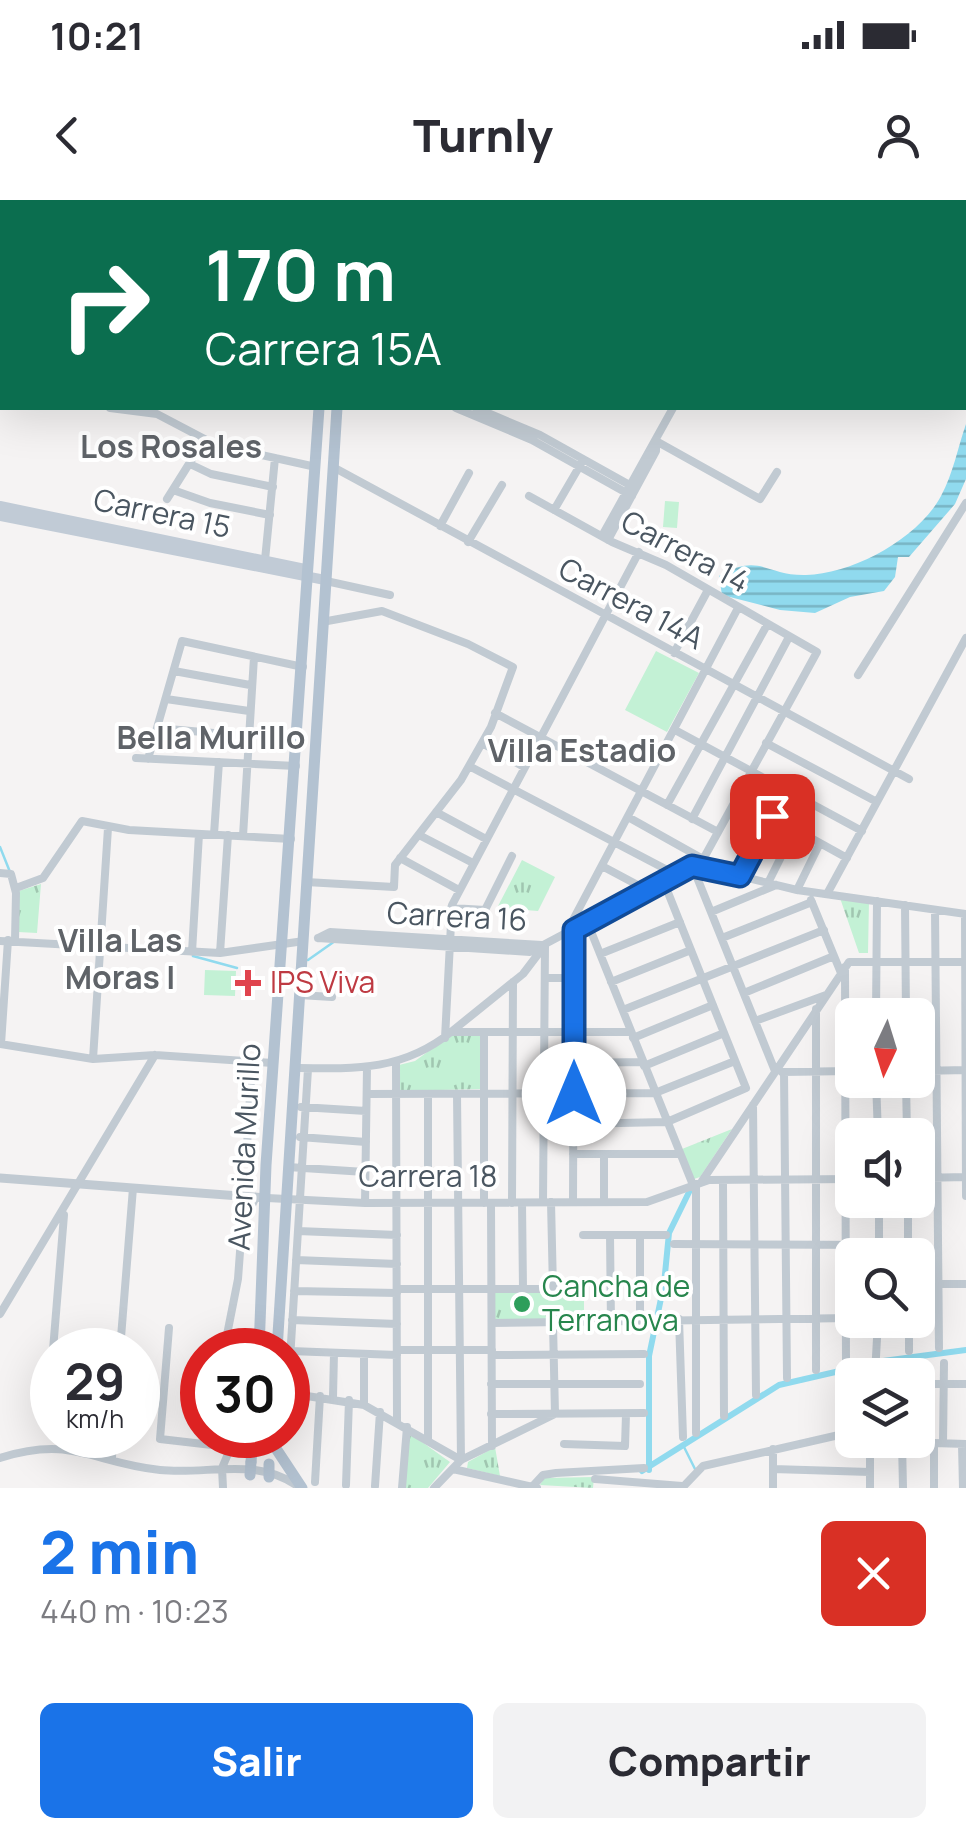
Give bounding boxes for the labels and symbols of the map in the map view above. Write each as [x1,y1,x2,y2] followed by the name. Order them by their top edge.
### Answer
[80,424,262,468] district label: Los Rosales
[90,478,235,547] street label: Carrera 15
[615,500,757,601] street label: Carrera 14
[552,547,711,658] street label: Carrera 14A
[116,715,306,759] district label: Bella Murillo
[488,728,676,772] district label: Villa Estadio
[730,774,815,859] pin
[386,891,528,940] street label: Carrera 16
[58,918,182,999] district label: Villa Las Moras I
[270,961,375,1002] place label: IPS Viva
[235,970,261,996] marker: IPS Viva
[835,998,935,1098] north arrow
[218,1042,269,1252] street label: Avenida Murillo
[522,1042,626,1146] position arrow
[359,1155,498,1196] street label: Carrera 18
[542,1265,690,1340] place label: Cancha de Terranova
[511,1293,533,1315] marker: Cancha de Terranova
[180,1328,310,1458] speed limit sign: 30

